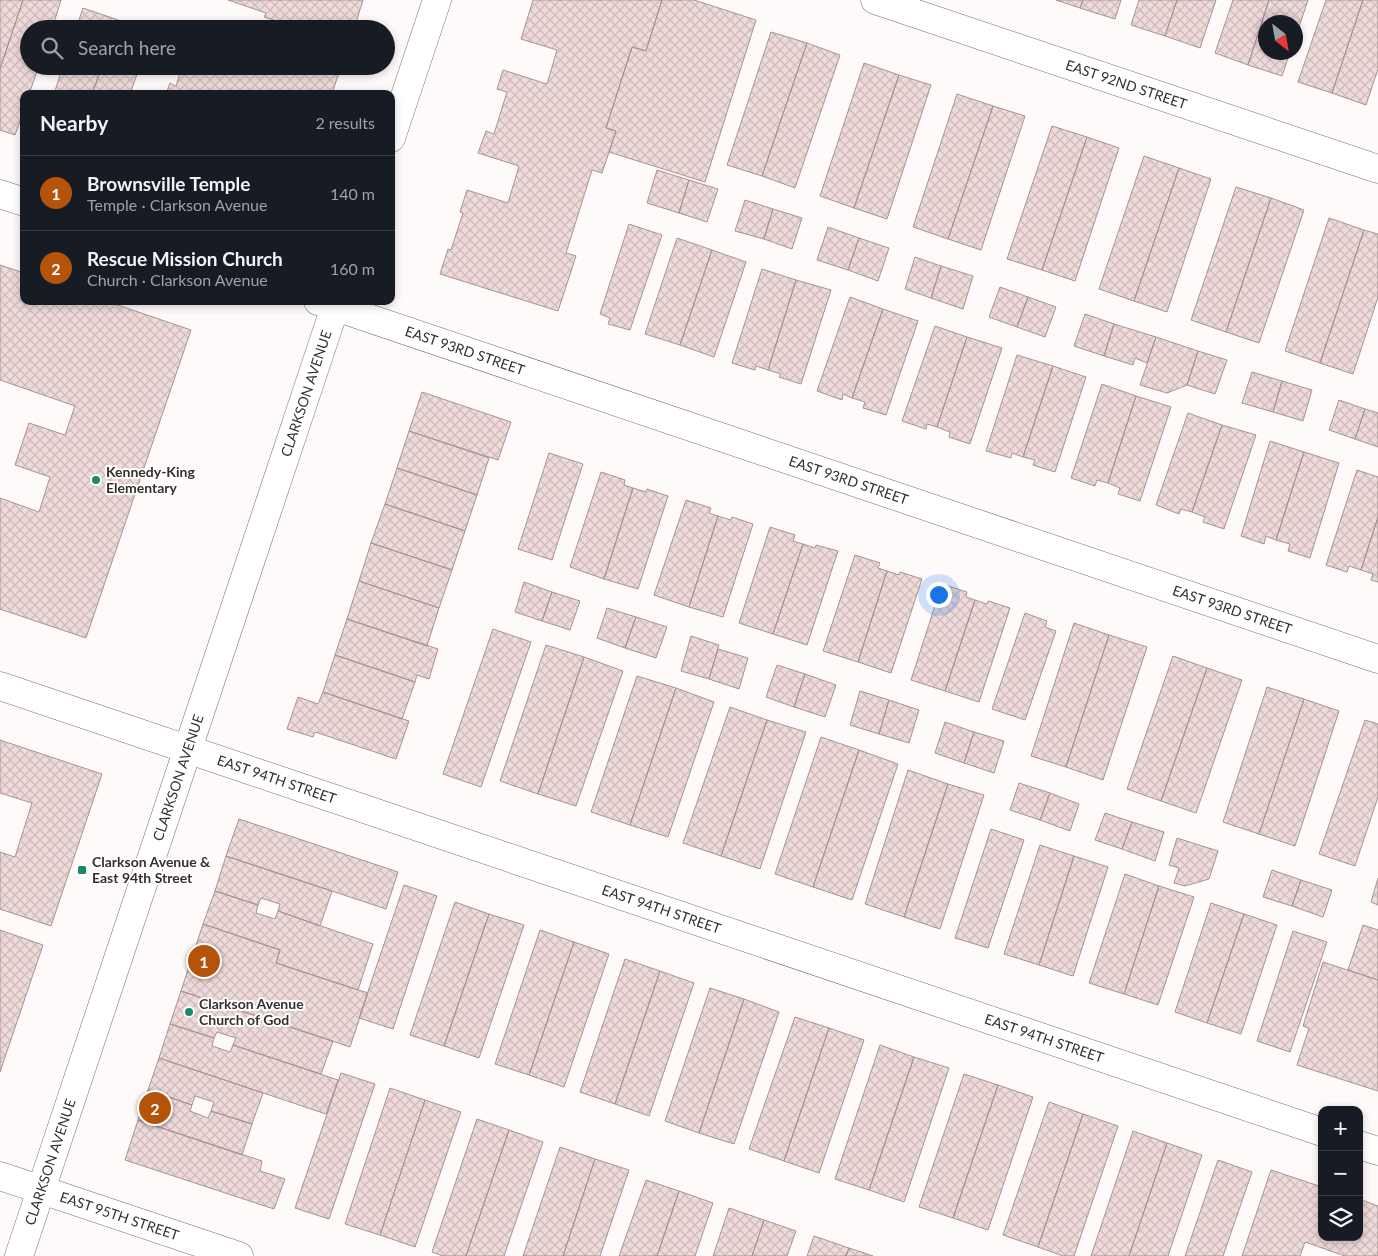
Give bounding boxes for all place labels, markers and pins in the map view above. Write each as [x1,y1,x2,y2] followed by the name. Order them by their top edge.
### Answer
[106,463,195,496] place label: Kennedy-King Elementary
[90,474,102,486] marker: Kennedy-King Elementary
[92,853,211,886] place label: Clarkson Avenue & East 94th Street
[76,864,88,876] marker: Clarkson Avenue & East 94th Street
[188,942,220,980] pin: 1
[199,995,304,1028] place label: Clarkson Avenue Church of God
[183,1006,195,1018] marker: Clarkson Avenue Church of God
[139,1089,171,1127] pin: 2

